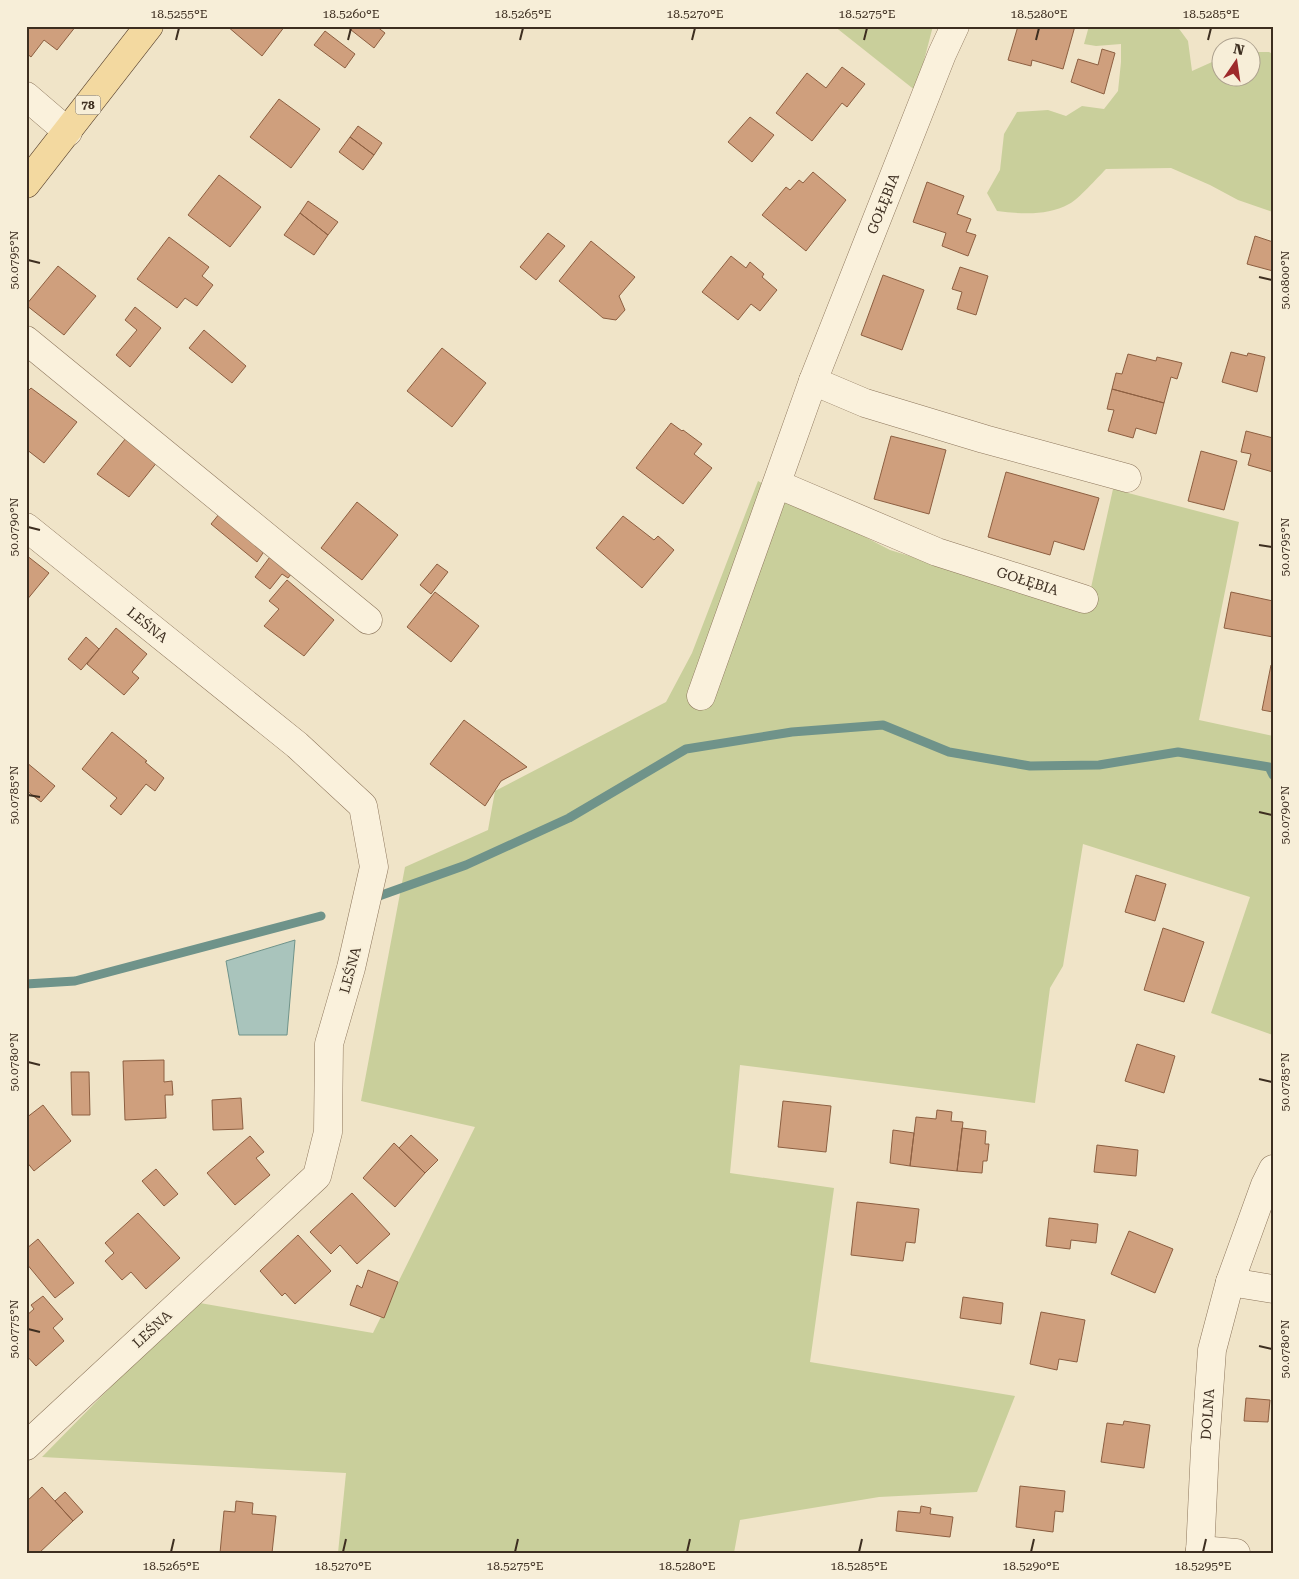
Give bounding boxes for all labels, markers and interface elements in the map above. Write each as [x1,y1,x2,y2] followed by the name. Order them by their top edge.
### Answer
[151,7,207,21] text: 18.5255°E
[323,7,379,21] text: 18.5260°E
[495,7,551,21] text: 18.5265°E
[667,7,723,21] text: 18.5270°E
[839,7,895,21] text: 18.5275°E
[1011,7,1067,21] text: 18.5280°E
[1183,7,1239,21] text: 18.5285°E
[1212,38,1262,88] north arrow
[1232,40,1246,58] text: N
[76,96,100,114] road number: 78
[864,171,902,236] street label: GOŁĘBIA
[7,230,21,289] text: 50.0795°N
[1278,250,1292,309] text: 50.0800°N
[7,497,21,556] text: 50.0790°N
[1278,517,1292,576] text: 50.0795°N
[995,564,1061,598] street label: GOŁĘBIA
[124,604,171,646] street label: LEŚNA
[7,765,21,824] text: 50.0785°N
[1278,785,1292,844] text: 50.0790°N
[336,945,364,995] street label: LEŚNA
[7,1032,21,1091] text: 50.0780°N
[1278,1052,1292,1111] text: 50.0785°N
[7,1299,21,1358] text: 50.0775°N
[129,1307,175,1351] street label: LEŚNA
[1278,1319,1292,1378] text: 50.0780°N
[1198,1388,1217,1440] street label: DOLNA
[143,1559,199,1573] text: 18.5265°E
[315,1559,371,1573] text: 18.5270°E
[487,1559,543,1573] text: 18.5275°E
[659,1559,715,1573] text: 18.5280°E
[831,1559,887,1573] text: 18.5285°E
[1003,1559,1059,1573] text: 18.5290°E
[1175,1559,1231,1573] text: 18.5295°E

